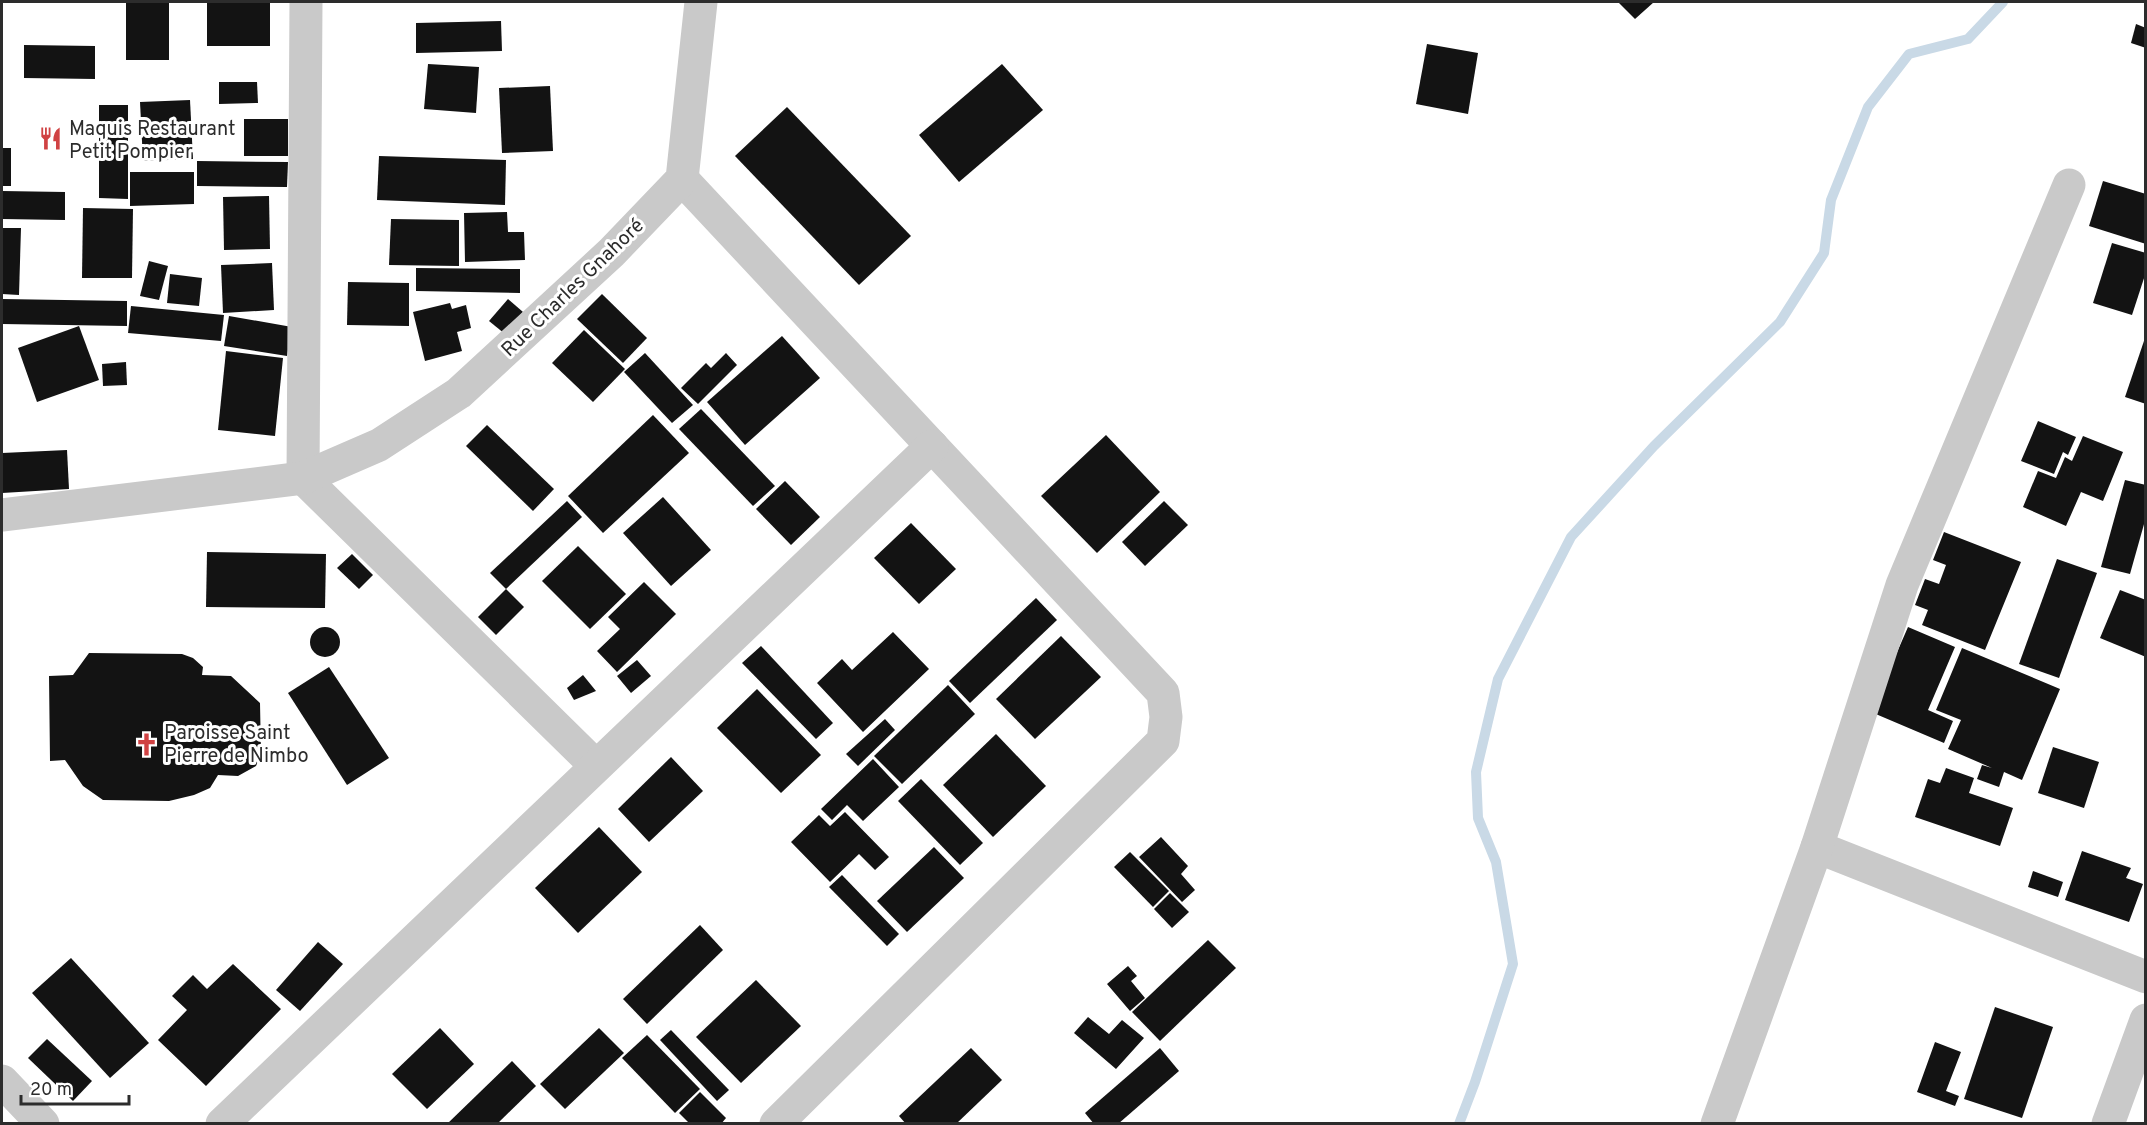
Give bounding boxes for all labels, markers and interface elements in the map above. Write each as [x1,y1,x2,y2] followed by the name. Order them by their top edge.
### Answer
[69,117,235,166] place label: Maquis Restaurant Petit Pompier
[38,126,64,152] restaurant icon: Maquis Restaurant Petit Pompier
[497,214,650,363] street label: Rue Charles Gnahoré
[164,721,309,770] place label: Paroisse Saint Pierre de Nimbo
[133,731,159,757] church icon: Paroisse Saint Pierre de Nimbo
[21,1068,129,1106] scale bar
[30,1079,72,1102] text: 20 m

